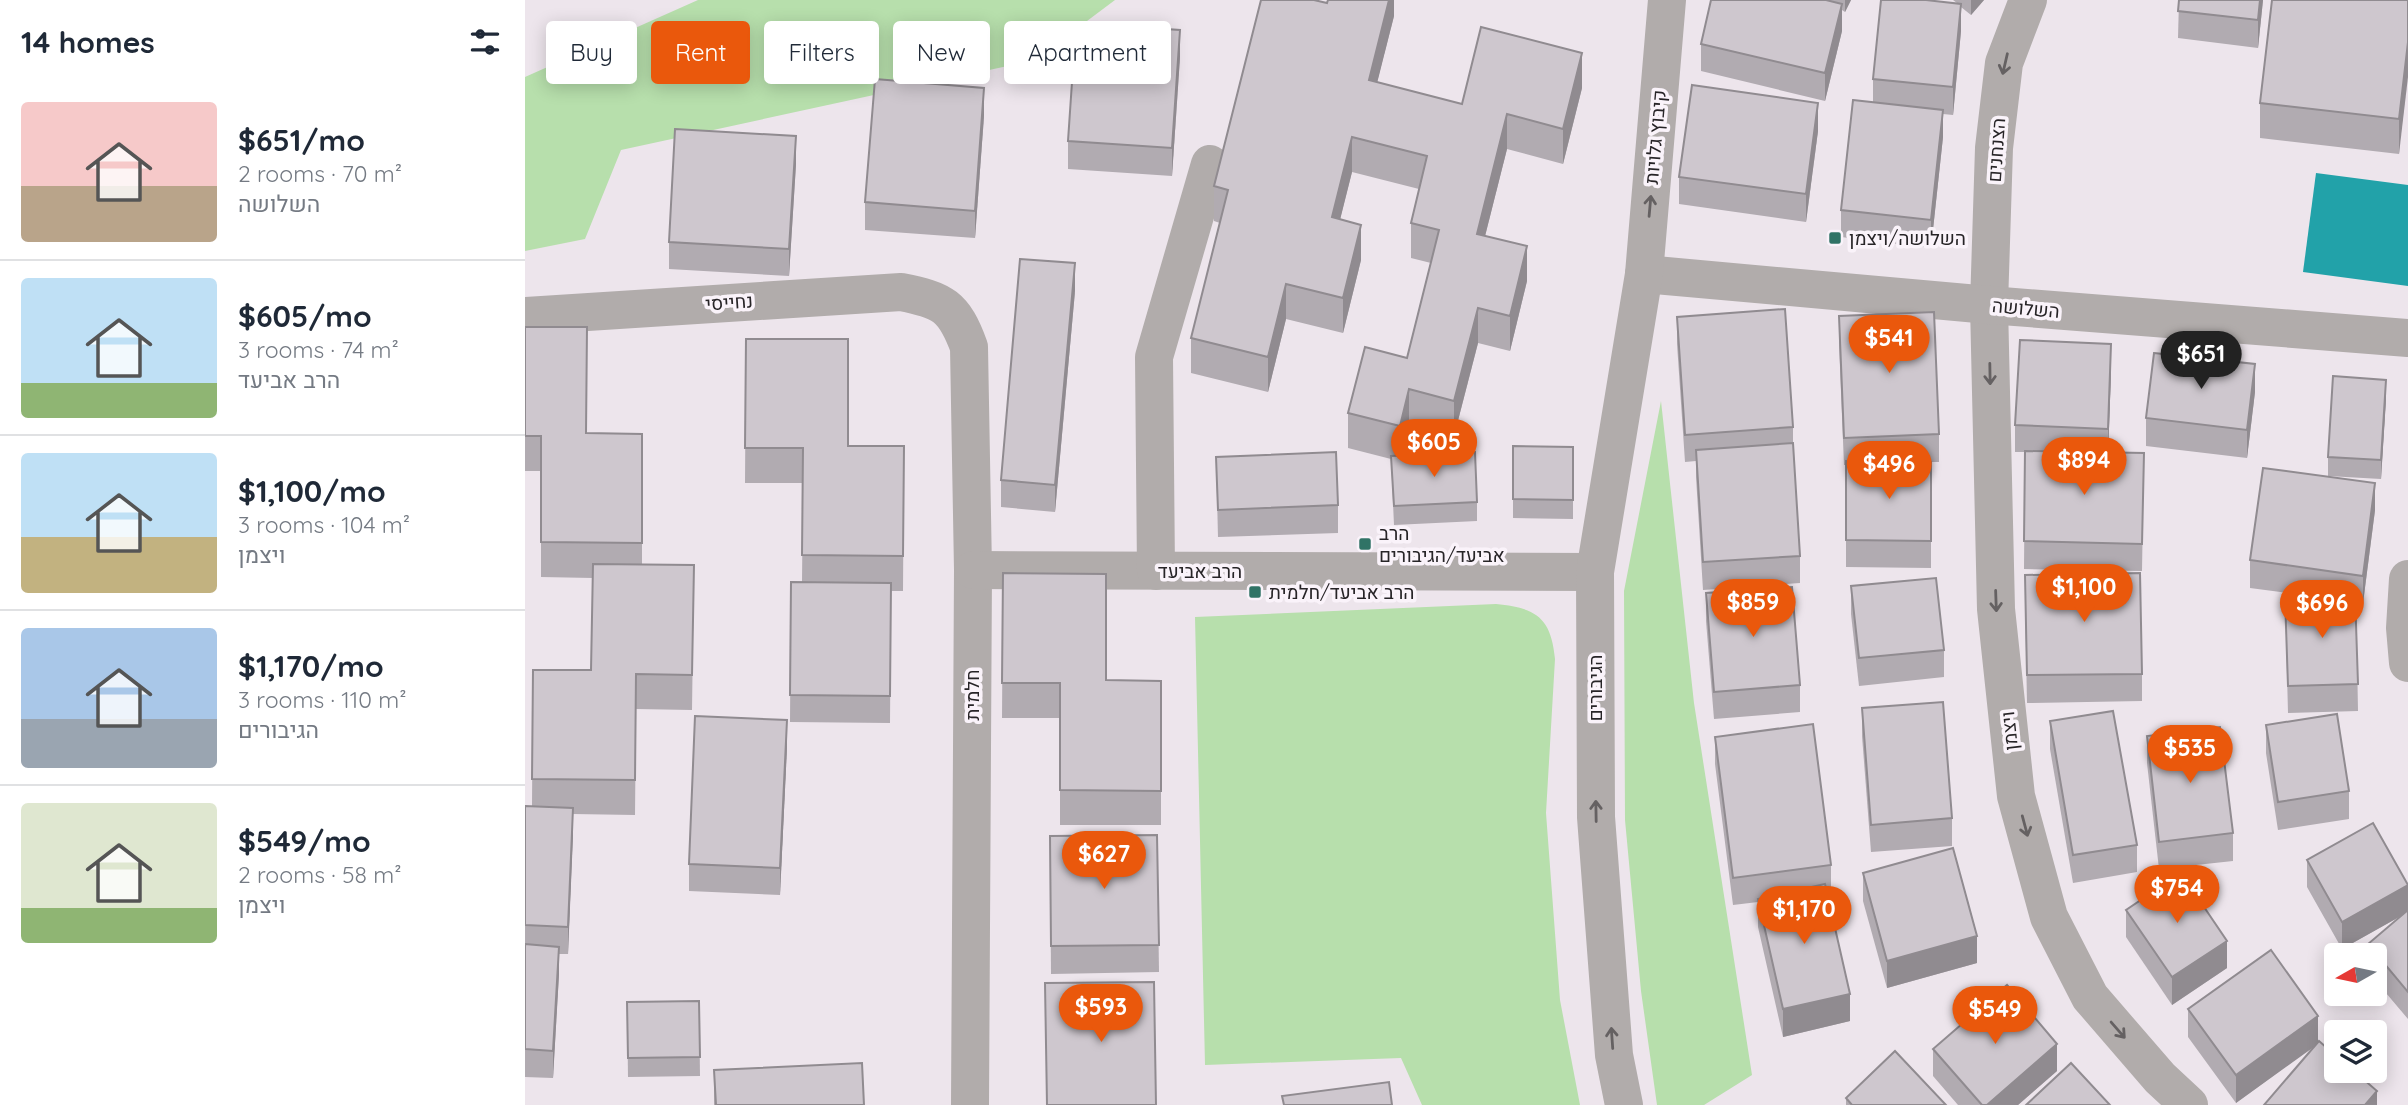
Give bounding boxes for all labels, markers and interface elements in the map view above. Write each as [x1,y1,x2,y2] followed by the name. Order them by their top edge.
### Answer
[546,21,637,84] chip: Buy
[651,21,750,84] chip: Rent
[764,21,879,84] chip: Filters
[893,21,990,84] chip: New
[1004,21,1171,84] chip: Apartment
[21,23,155,61] text: 14 homes
[466,23,504,61] icon: filters
[1998,52,2012,75] one-way arrow
[1639,89,1671,185] street label: קיבוץ גלויות
[1982,117,2010,183] street label: הצנחנים
[238,121,365,159] text: $651/mo
[77,130,161,214] icon: home
[238,159,402,188] text: 2 rooms · 70 m²
[238,189,320,218] text: השלושה
[1644,195,1657,217] one-way arrow
[1849,226,1966,250] place label: השלושה/ויצמן
[1827,230,1843,246] marker: השלושה/ויצמן
[704,288,754,316] street label: נחייסי
[1991,293,2061,323] street label: השלושה
[238,297,372,335] text: $605/mo
[77,306,161,390] icon: home
[1848,316,1930,375] pin: $541
[1865,323,1913,352] text: $541
[2160,332,2242,391] pin: $651
[238,335,399,364] text: 3 rooms · 74 m²
[2177,339,2225,368] text: $651
[1984,362,1997,385] one-way arrow
[238,365,340,394] text: הרב אביעד
[1393,420,1475,479] pin: $605
[1407,427,1461,456] text: $605
[2043,438,2125,497] pin: $894
[1848,442,1930,501] pin: $496
[2058,445,2110,474] text: $894
[1863,449,1915,478] text: $496
[238,472,386,510] text: $1,100/mo
[77,481,161,565] icon: home
[238,510,410,539] text: 3 rooms · 104 m²
[1379,521,1505,567] place label: הרב אביעד/הגיבורים
[1357,536,1373,552] marker: הרב אביעד/הגיבורים
[238,540,286,569] text: ויצמן
[1158,559,1242,583] street label: הרב אביעד
[2027,564,2141,624] pin: $1,100
[2052,572,2116,601] text: $1,100
[1269,580,1414,604] place label: הרב אביעד/חלמית
[1712,580,1794,639] pin: $859
[2281,580,2363,640] pin: $696
[1247,584,1263,600] marker: הרב אביעד/חלמית
[1727,587,1779,616] text: $859
[2296,588,2348,617] text: $696
[1989,589,2002,612] one-way arrow
[238,647,384,685] text: $1,170/mo
[1583,655,1607,722] street label: הגיבורים
[77,656,161,740] icon: home
[960,670,984,720] street label: חלמית
[238,685,407,714] text: 3 rooms · 110 m²
[1995,710,2023,752] street label: ויצמן
[238,715,319,744] text: הגיבורים
[2149,726,2231,785] pin: $535
[2164,733,2216,762] text: $535
[1589,800,1603,823] one-way arrow
[2019,815,2032,837] one-way arrow
[238,822,371,860] text: $549/mo
[77,831,161,915] icon: home
[1063,832,1145,891] pin: $627
[1078,839,1130,868] text: $627
[238,860,401,889] text: 2 rooms · 58 m²
[2136,866,2218,925] pin: $754
[2150,873,2204,902] text: $754
[1747,886,1861,946] pin: $1,170
[238,890,286,919] text: ויצמן
[1772,894,1836,923] text: $1,170
[2324,943,2387,1006] north arrow
[2324,943,2387,1083] map controls
[1060,984,1142,1044] pin: $593
[1954,986,2036,1046] pin: $549
[1075,992,1127,1021] text: $593
[1968,994,2022,1023] text: $549
[2324,1020,2387,1083] button: layers
[2110,1021,2126,1039] one-way arrow
[1606,1027,1619,1050] one-way arrow

